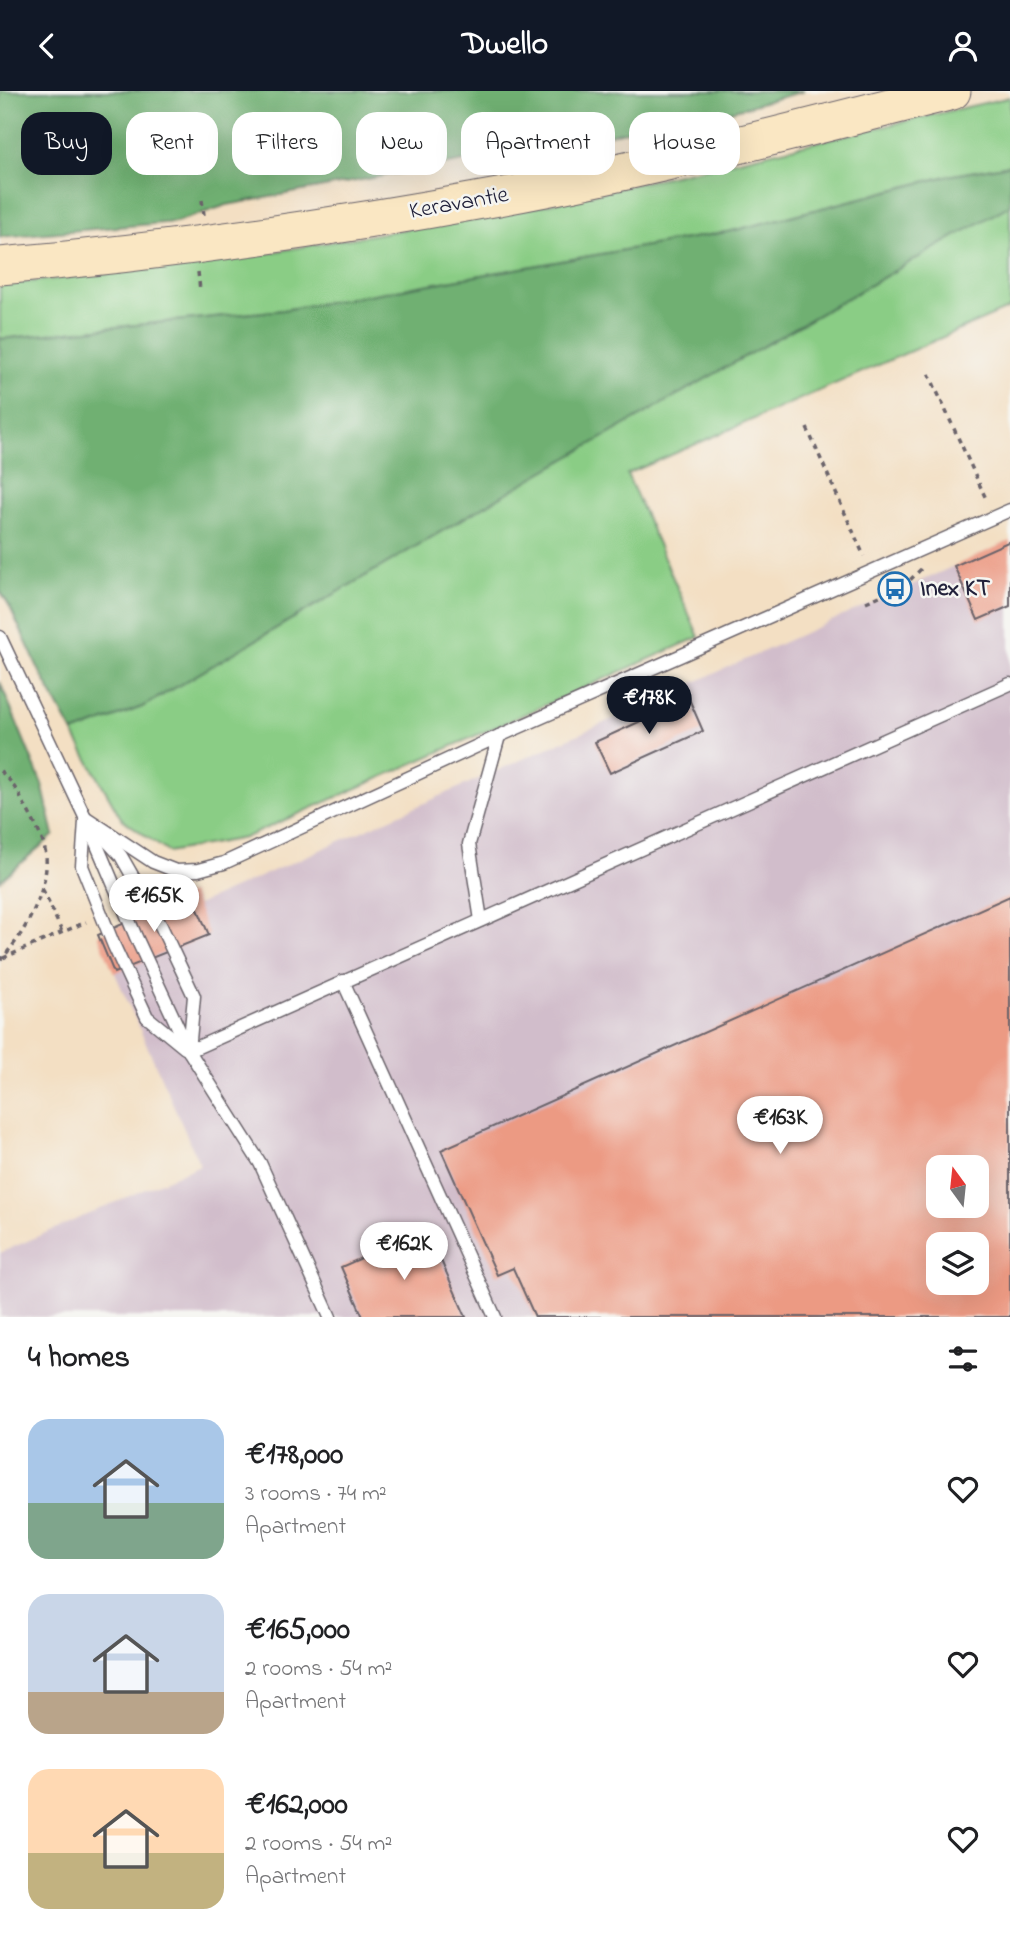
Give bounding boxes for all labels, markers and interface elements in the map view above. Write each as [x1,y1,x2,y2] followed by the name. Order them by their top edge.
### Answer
[462,22,548,69] text: Dwello
[28,27,66,65] icon: back
[944,27,982,65] icon: person
[21,112,112,175] chip: Buy
[126,112,218,175] chip: Rent
[232,112,342,175] chip: Filters
[356,112,447,175] chip: New
[461,112,615,175] chip: Apartment
[629,112,740,175] chip: House
[407,178,512,230] street label: Keravantie
[876,570,914,608] bus stop icon: Inex KT
[920,572,991,607] place label: Inex KT
[600,677,698,736] pin: €178K
[623,682,675,715] text: €178K
[105,875,203,934] pin: €165K
[125,880,183,913] text: €165K
[731,1097,829,1156] pin: €163K
[753,1102,807,1135] text: €163K
[926,1155,989,1218] north arrow
[926,1155,989,1295] map controls
[355,1223,453,1282] pin: €162K
[376,1228,432,1261] text: €162K
[926,1232,989,1295] button: layers
[28,1337,130,1381] text: 4 homes
[944,1340,982,1378] icon: filters
[245,1434,343,1478] text: €178,000
[84,1447,168,1531] icon: home
[944,1470,982,1508] icon: heart
[245,1478,387,1511] text: 3 rooms · 74 m²
[245,1511,346,1544] text: Apartment
[245,1609,350,1653] text: €165,000
[84,1622,168,1706] icon: home
[944,1645,982,1683] icon: heart
[245,1653,392,1686] text: 2 rooms · 54 m²
[245,1686,346,1719] text: Apartment
[245,1784,348,1828] text: €162,000
[84,1797,168,1881] icon: home
[944,1820,982,1858] icon: heart
[245,1828,392,1861] text: 2 rooms · 54 m²
[245,1861,346,1894] text: Apartment

